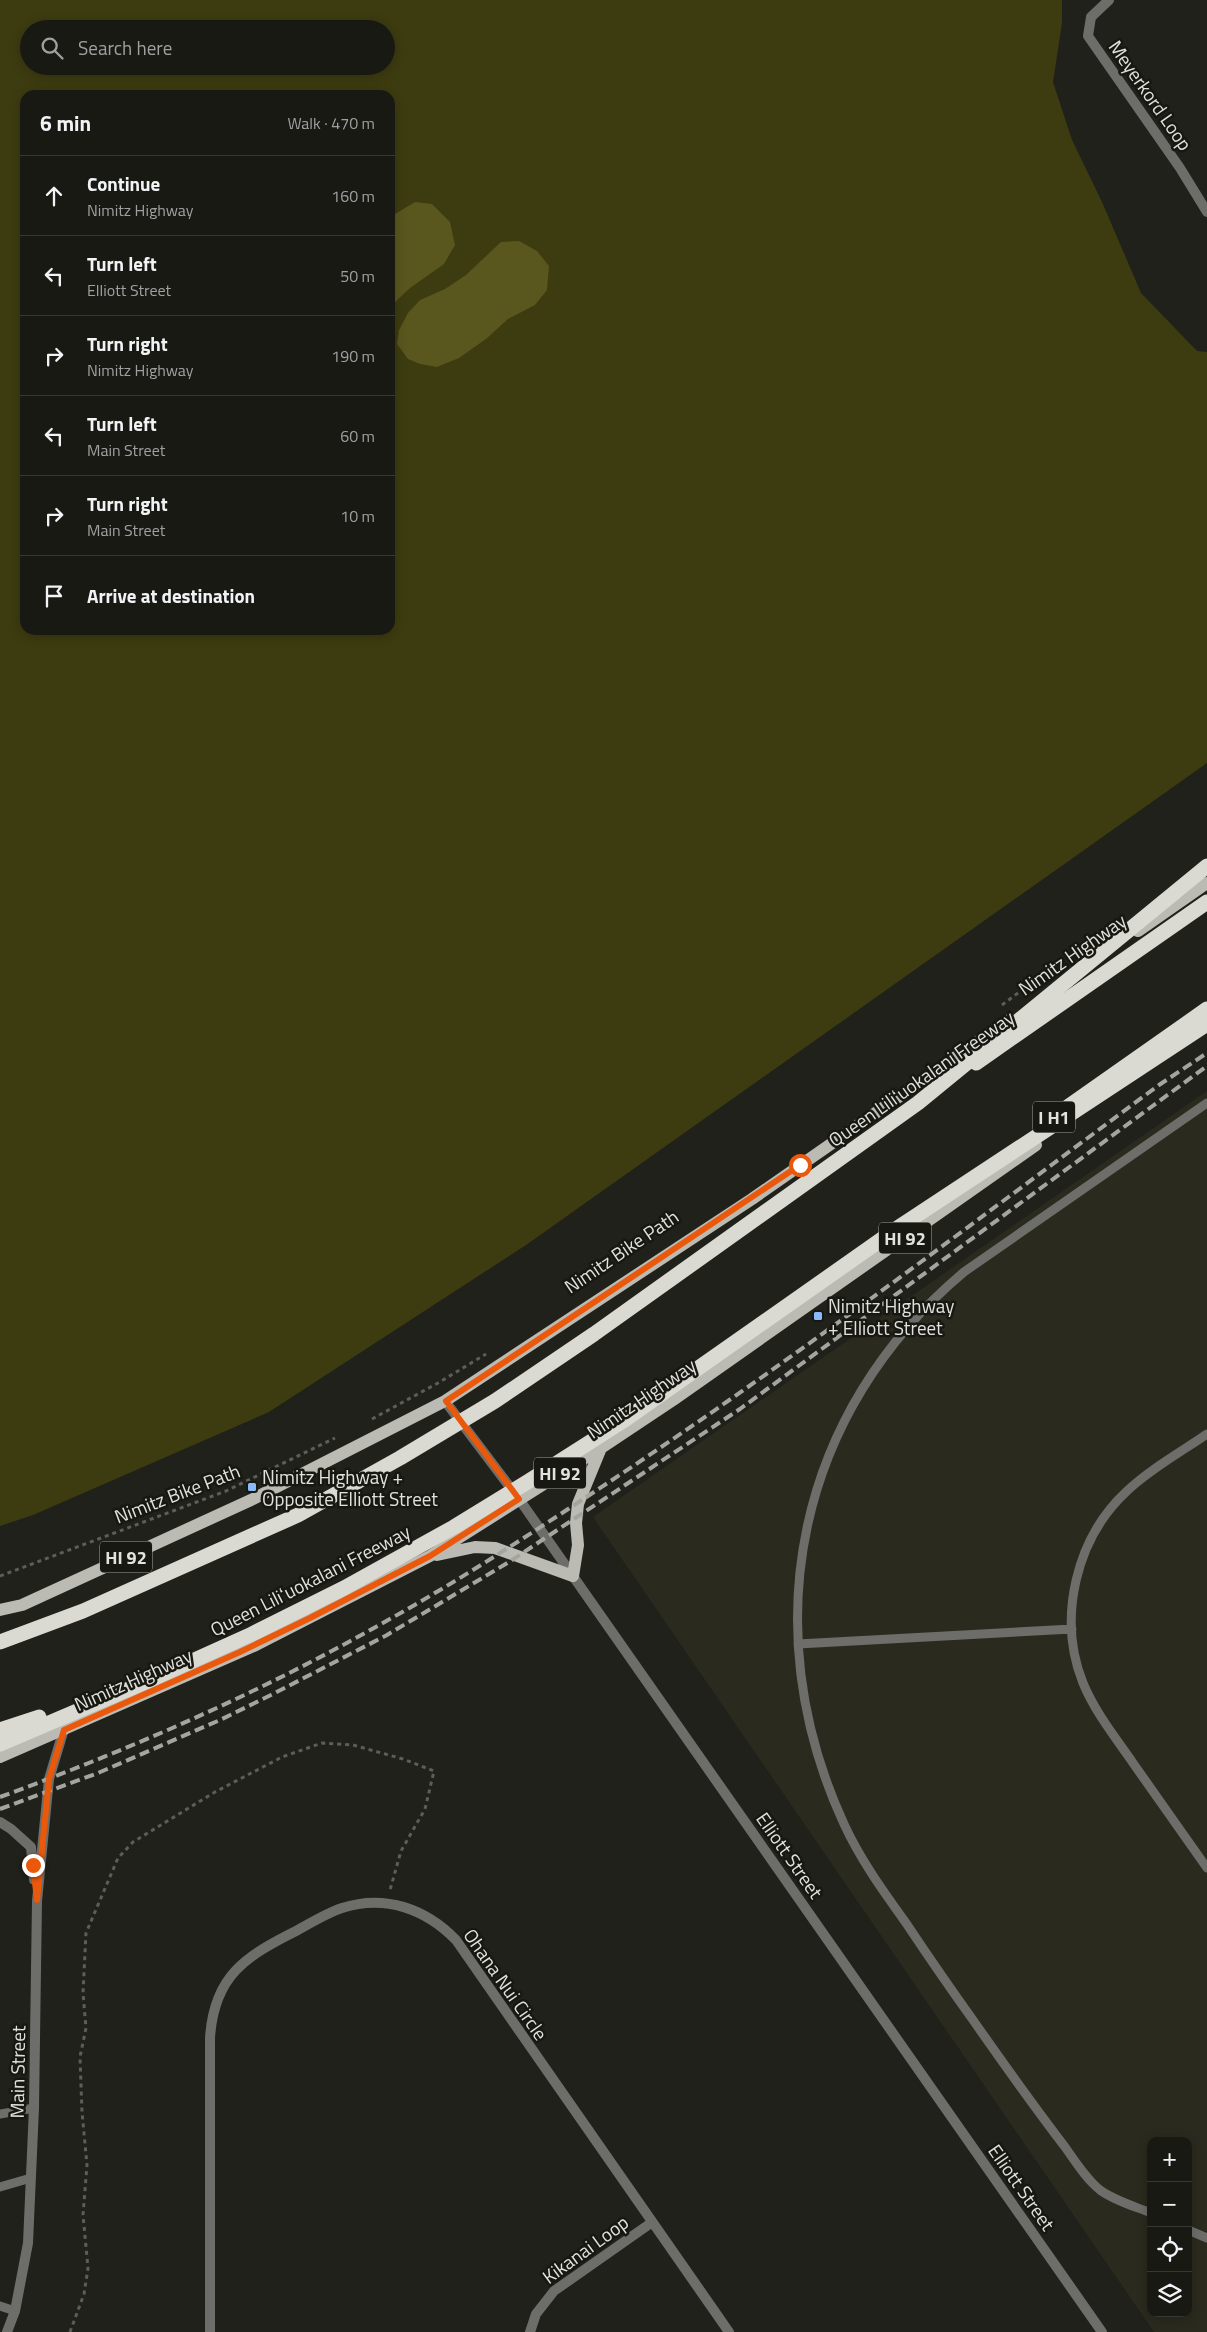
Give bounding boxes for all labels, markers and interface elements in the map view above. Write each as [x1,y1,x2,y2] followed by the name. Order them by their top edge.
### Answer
[20,20,395,75] search box
[78,33,172,62] text: Search here
[38,34,66,62] icon: search
[1102,34,1200,156] street label: Meyerkord Loop
[40,107,91,139] text: 6 min
[287,111,375,135] text: Walk · 470 m
[87,169,160,198] text: Continue
[40,182,68,210] icon: ahead
[331,184,375,208] text: 160 m
[87,198,193,222] text: Nimitz Highway
[87,249,157,278] text: Turn left
[40,262,68,290] icon: left
[340,264,375,288] text: 50 m
[87,278,171,302] text: Elliott Street
[87,329,168,358] text: Turn right
[40,342,68,370] icon: right
[331,344,375,368] text: 190 m
[87,358,193,382] text: Nimitz Highway
[87,409,157,438] text: Turn left
[40,422,68,450] icon: left
[340,424,375,448] text: 60 m
[87,438,165,462] text: Main Street
[87,489,168,518] text: Turn right
[40,502,68,530] icon: right
[340,504,375,528] text: 10 m
[87,518,165,542] text: Main Street
[87,581,255,610] text: Arrive at destination
[40,582,68,610] icon: arrive
[1012,906,1132,1002] street label: Nimitz Highway
[822,1003,1020,1153] street label: Queen Liliʻuokalani Freeway
[1033,1102,1075,1132] road number: I H1
[789,1154,812,1177] route start
[558,1202,684,1300] street label: Nimitz Bike Path
[879,1222,931,1254] road number: HI 92
[828,1291,954,1342] place label: Nimitz Highway + Elliott Street
[812,1310,824,1322] marker: Nimitz Highway + Elliott Street
[581,1351,701,1445] street label: Nimitz Highway
[110,1456,244,1530] street label: Nimitz Bike Path
[534,1458,586,1489] road number: HI 92
[262,1462,438,1513] place label: Nimitz Highway + Opposite Elliott Street
[246,1481,258,1493] marker: Nimitz Highway + Opposite Elliott Street
[205,1517,415,1643] street label: Queen Liliʻuokalani Freeway
[100,1541,152,1572] road number: HI 92
[69,1640,197,1718] street label: Nimitz Highway
[749,1806,831,1905] street label: Elliott Street
[22,1854,45,1877] route end
[457,1922,555,2046] street label: Ohana Nui Circle
[2,2025,32,2119] street label: Main Street
[1147,2137,1192,2317] map controls
[1147,2137,1192,2182] button: +
[981,2138,1063,2237] street label: Elliott Street
[1147,2182,1192,2227] button: −
[536,2208,634,2290] street label: Kikanai Loop
[1147,2227,1192,2272] button: locate
[1147,2272,1192,2317] button: layers

